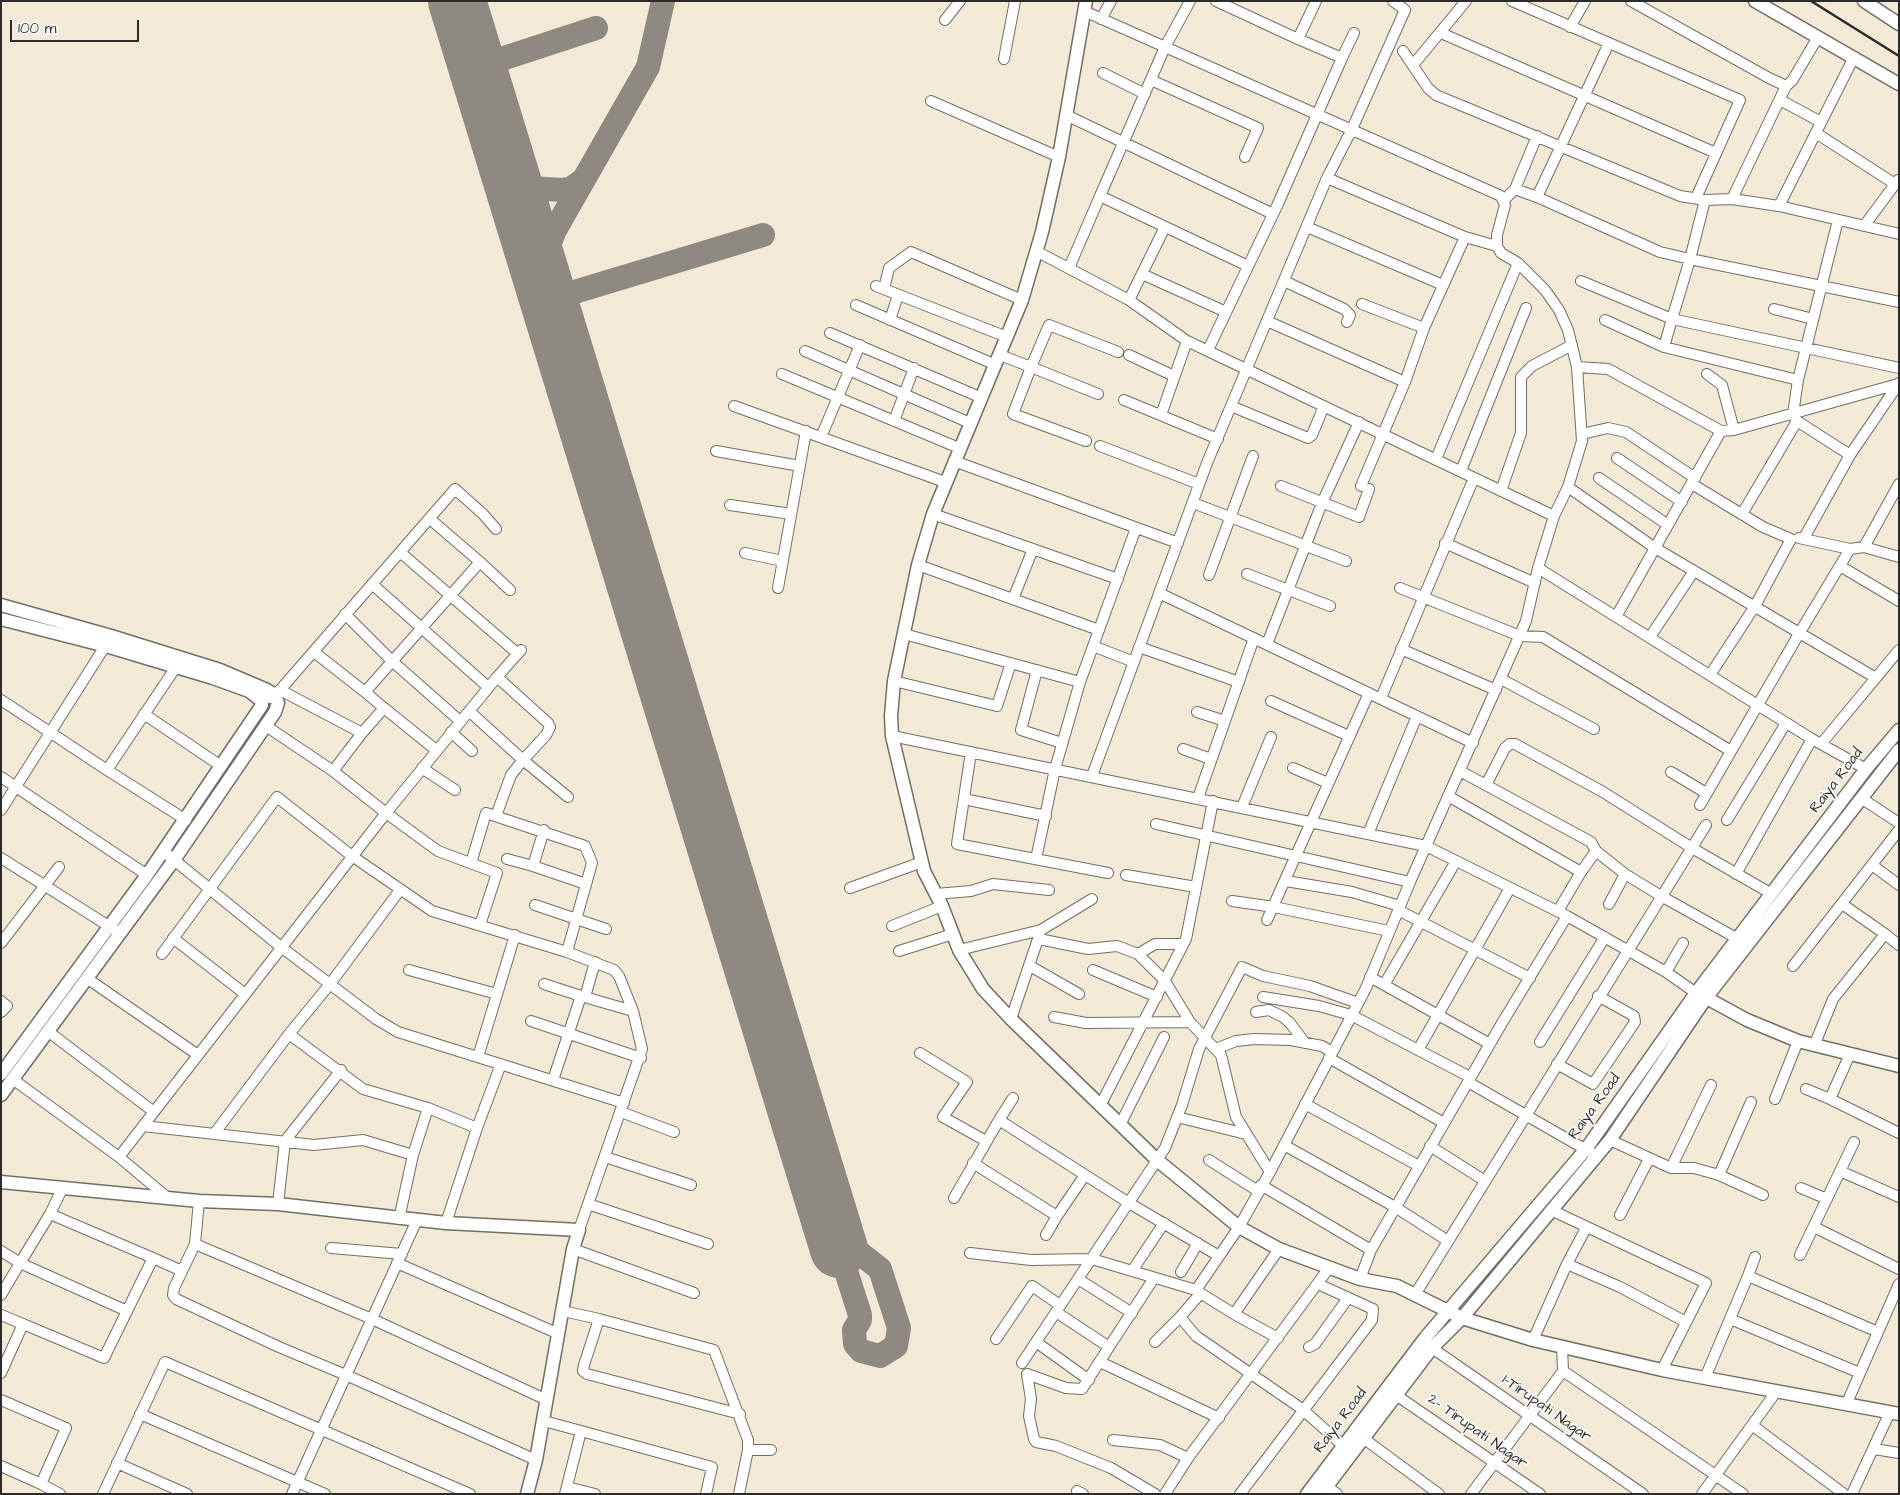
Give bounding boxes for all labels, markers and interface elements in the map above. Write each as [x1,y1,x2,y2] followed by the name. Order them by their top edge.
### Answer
[12,10,141,42] scale bar
[18,18,57,39] text: 100 m
[1807,745,1867,817] street label: Raiya Road
[1565,1071,1625,1143] street label: Raiya Road
[1498,1371,1594,1447] street label: 1-Tirupati Nagar
[1311,1385,1371,1457] street label: Raiya Road
[1424,1391,1530,1473] street label: 2- Tirupati Nagar

